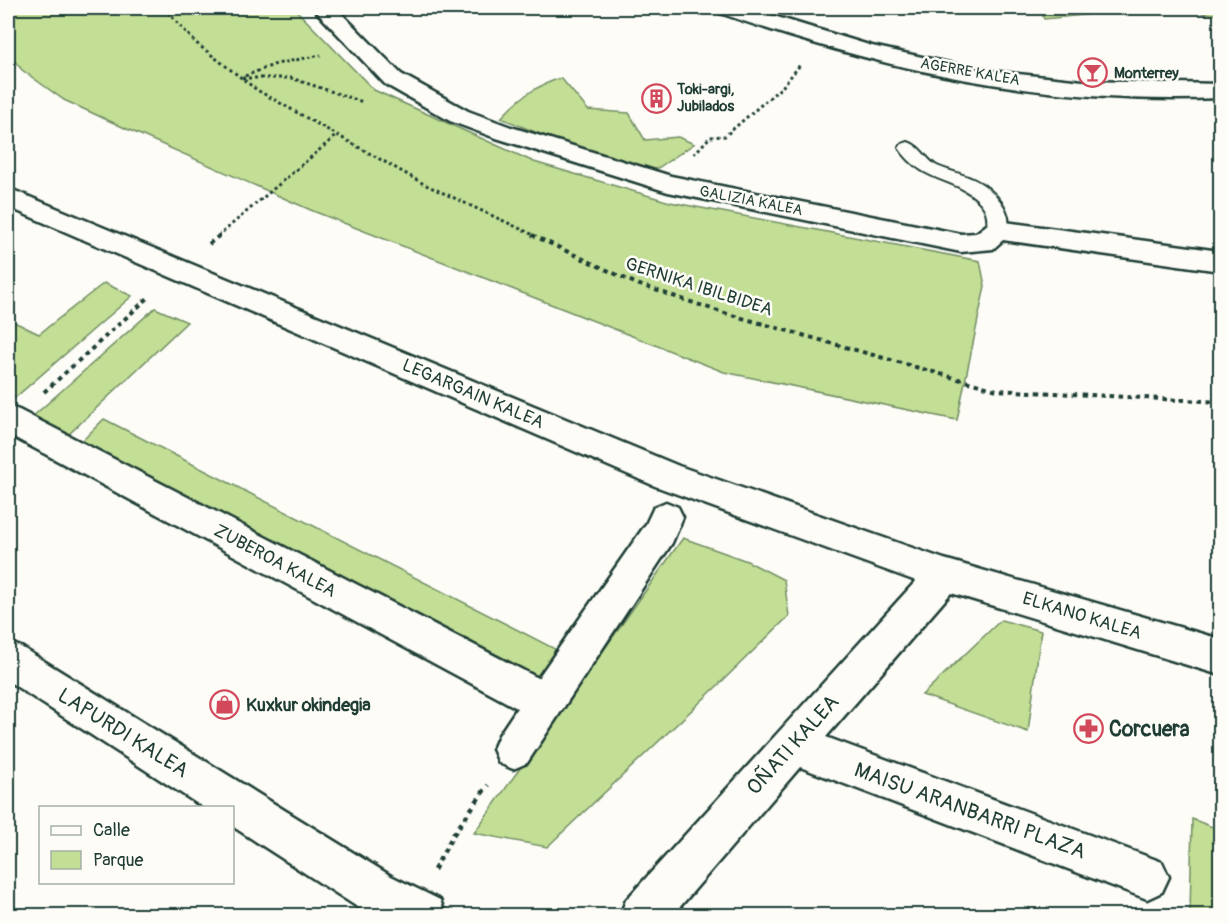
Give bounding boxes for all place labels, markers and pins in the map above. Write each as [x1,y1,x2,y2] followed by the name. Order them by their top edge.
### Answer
[1077,57,1109,89] bar icon: Monterrey
[1114,64,1179,83] place label: Monterrey
[676,80,735,116] place label: Toki-argi, Jubilados
[640,82,672,114] building icon: Toki-argi, Jubilados
[209,689,241,721] shop icon: Kuxkur okindegia
[246,694,371,717] place label: Kuxkur okindegia
[1072,713,1104,745] pharmacy icon: Corcuera
[1109,716,1190,743] place label: Corcuera

